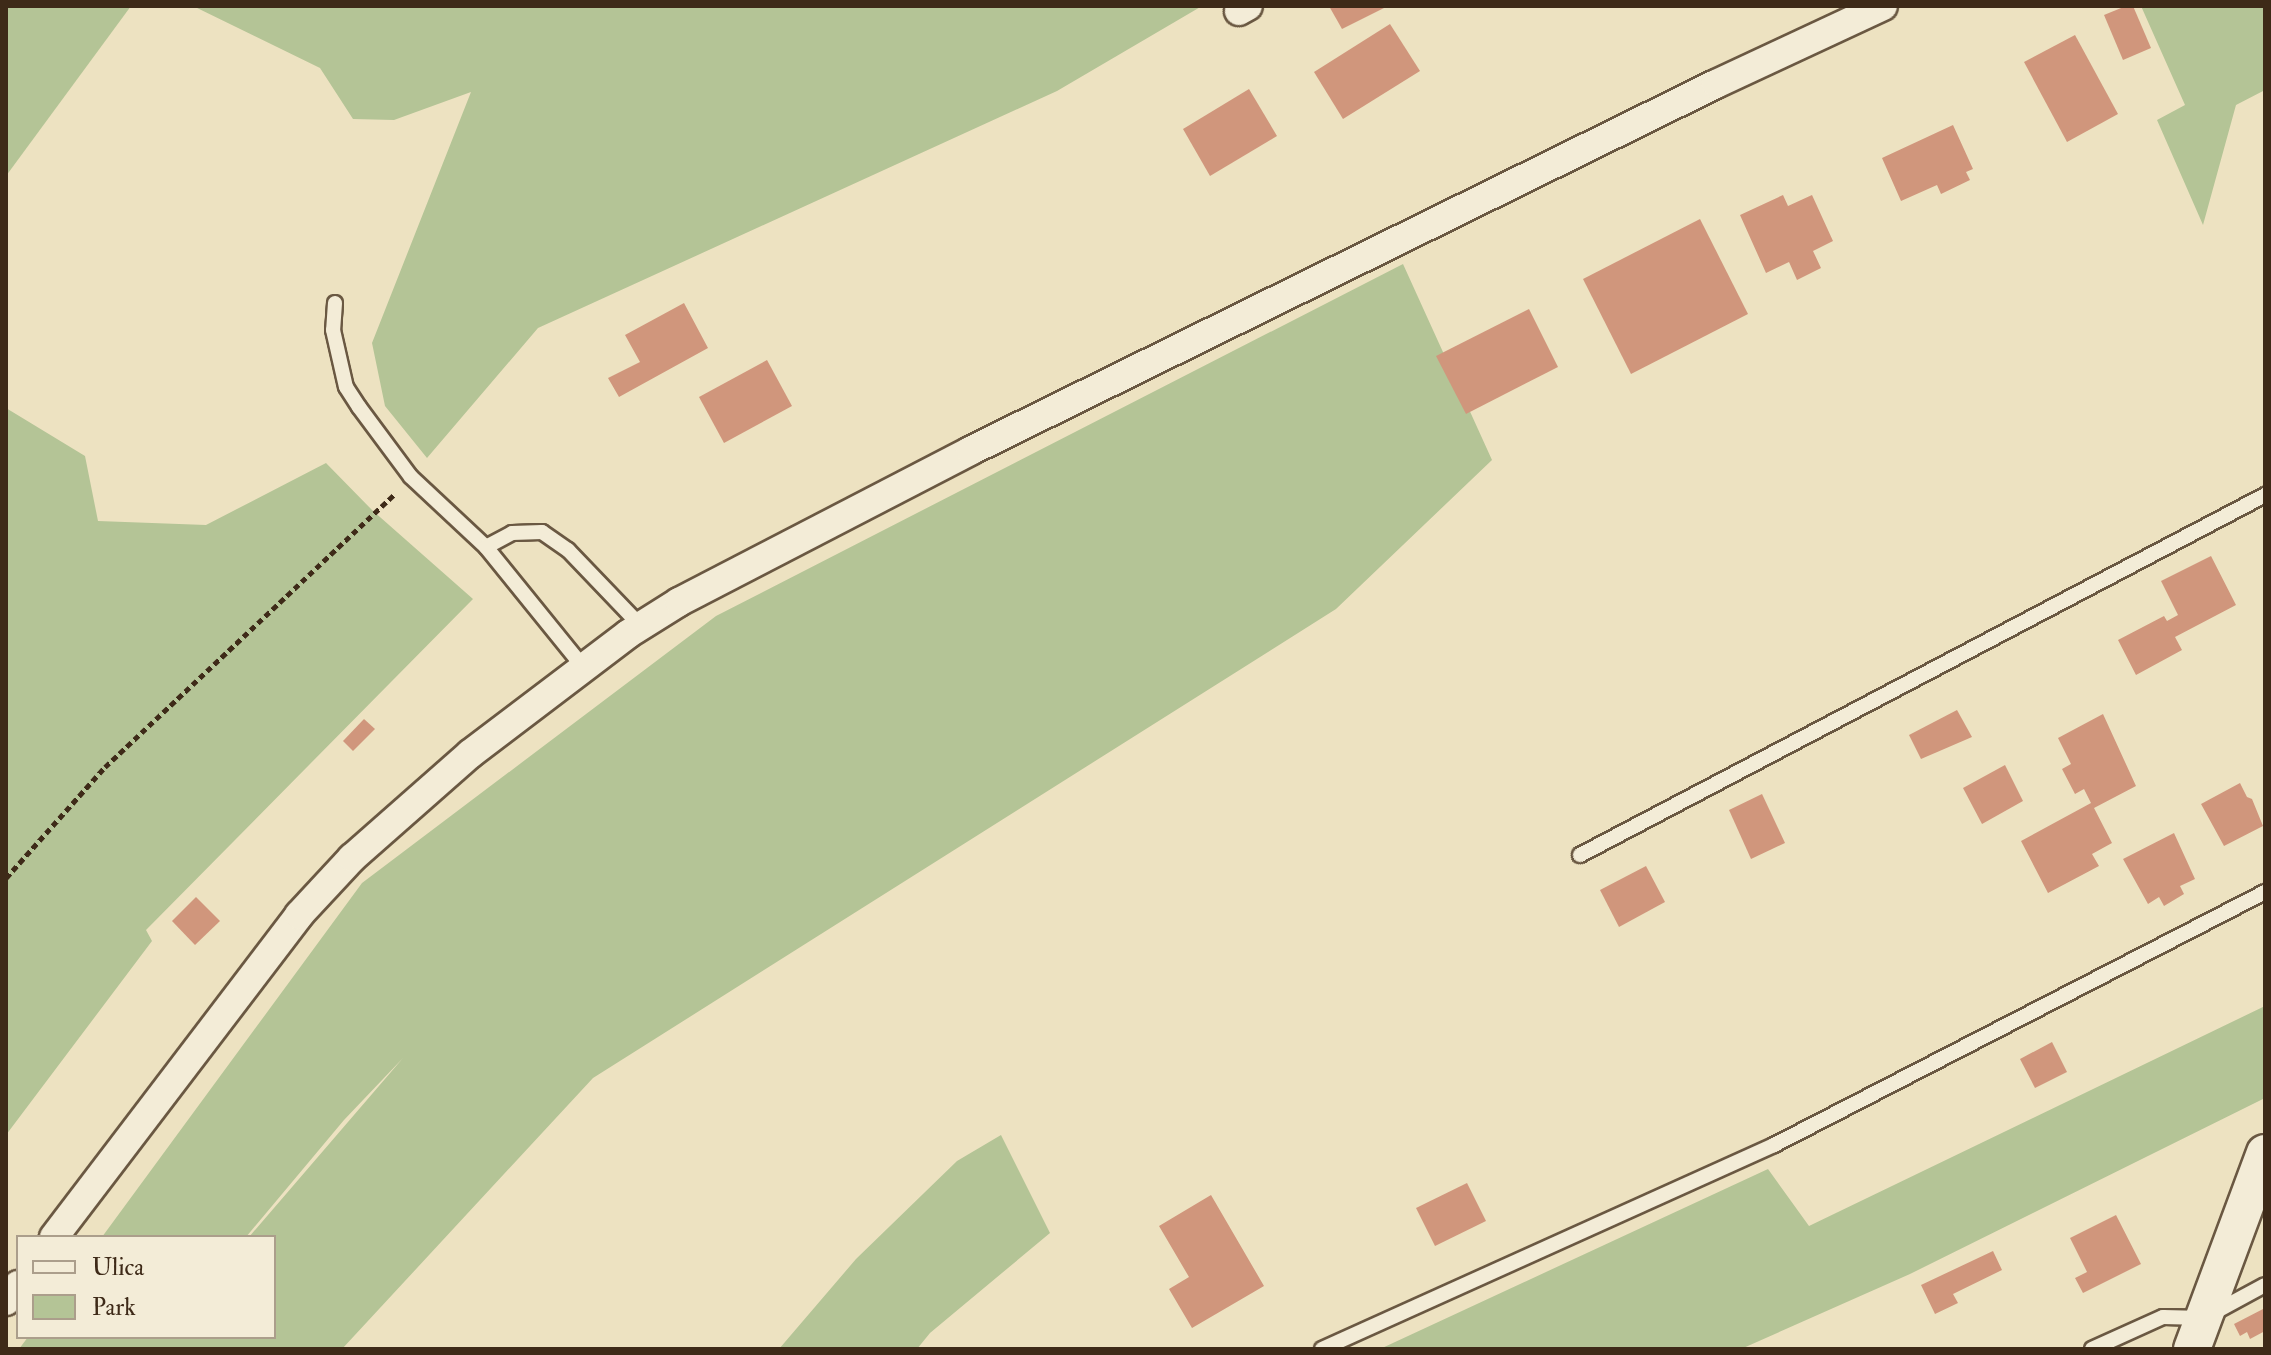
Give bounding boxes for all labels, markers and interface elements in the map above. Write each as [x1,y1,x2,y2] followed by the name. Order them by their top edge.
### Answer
[16,1235,276,1339] legend
[92,1252,144,1283] text: Ulica
[92,1292,136,1323] text: Park

